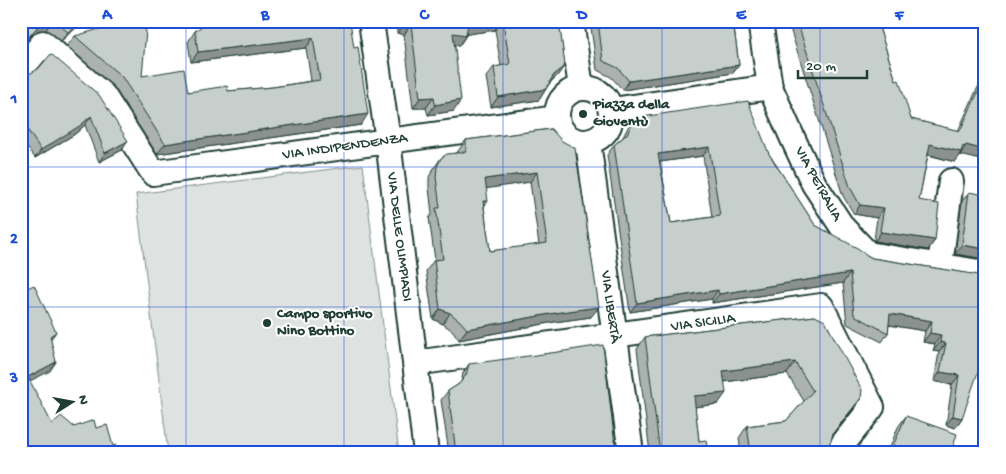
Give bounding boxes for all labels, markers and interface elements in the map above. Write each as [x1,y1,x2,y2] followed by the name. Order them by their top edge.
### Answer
[101,7,113,26] text: A
[260,7,270,26] text: B
[419,7,430,26] text: C
[575,7,588,26] text: D
[736,7,747,26] text: E
[894,7,905,26] text: F
[798,48,867,80] scale bar
[806,58,836,76] text: 20 m
[10,91,17,110] text: 1
[592,96,670,131] place label: Piazza della Gioventù
[577,108,589,120] marker: Piazza della Gioventù
[280,129,410,165] street label: VIA INDIPENDENZA
[790,143,846,225] street label: VIA PETRALIA
[382,170,416,303] street label: VIA DELLE OLIMPIADI
[10,231,18,250] text: 2
[596,269,624,346] street label: VIA LIBERTÀ
[276,305,373,340] place label: Campo sportivo Nino Bottino
[669,309,737,337] street label: VIA SICILIA
[261,317,273,329] marker: Campo sportivo Nino Bottino
[9,370,18,389] text: 3
[48,376,98,426] north arrow
[73,394,92,406] text: N

